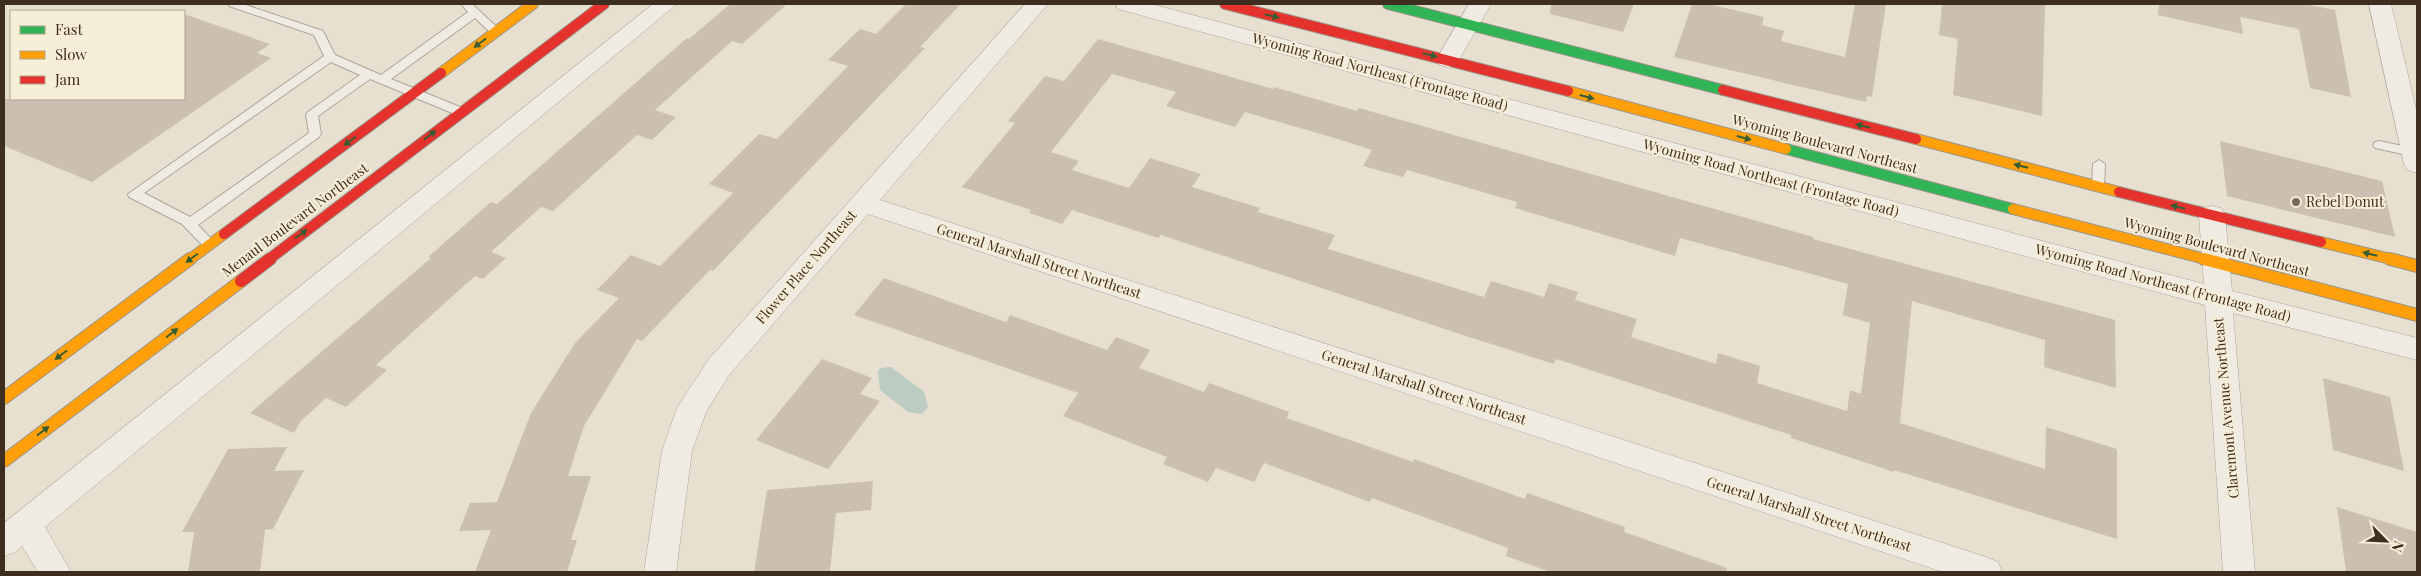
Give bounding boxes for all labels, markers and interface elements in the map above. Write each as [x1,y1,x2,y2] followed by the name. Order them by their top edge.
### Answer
[10,10,185,100] legend
[1265,12,1280,20] one-way arrow
[55,19,84,39] text: Fast
[1249,28,1510,115] street label: Wyoming Road Northeast (Frontage Road)
[474,38,487,49] one-way arrow
[55,44,87,64] text: Slow
[1422,52,1437,60] one-way arrow
[54,69,81,89] text: Jam
[1579,93,1594,101] one-way arrow
[1729,109,1921,178] street label: Wyoming Boulevard Northeast
[1856,121,1871,129] one-way arrow
[423,130,436,141] one-way arrow
[1640,134,1901,221] street label: Wyoming Road Northeast (Frontage Road)
[1736,134,1752,142] one-way arrow
[344,135,357,146] one-way arrow
[218,158,373,281] street label: Menaul Boulevard Northeast
[2013,162,2028,170] one-way arrow
[2306,192,2385,211] place label: Rebel Donut
[2290,196,2302,208] marker: Rebel Donut
[2171,203,2186,211] one-way arrow
[751,205,861,328] street label: Flower Place Northeast
[2121,212,2313,281] street label: Wyoming Boulevard Northeast
[934,218,1145,303] street label: General Marshall Street Northeast
[294,229,308,239] one-way arrow
[2032,239,2293,326] street label: Wyoming Road Northeast (Frontage Road)
[2362,250,2377,258] one-way arrow
[185,253,198,263] one-way arrow
[2208,316,2243,499] street label: Claremont Avenue Northeast
[165,327,178,338] one-way arrow
[1319,344,1530,429] street label: General Marshall Street Northeast
[55,350,68,361] one-way arrow
[36,426,49,436] one-way arrow
[1704,471,1915,556] street label: General Marshall Street Northeast
[2361,516,2411,566] north arrow
[2388,538,2409,555] text: N

